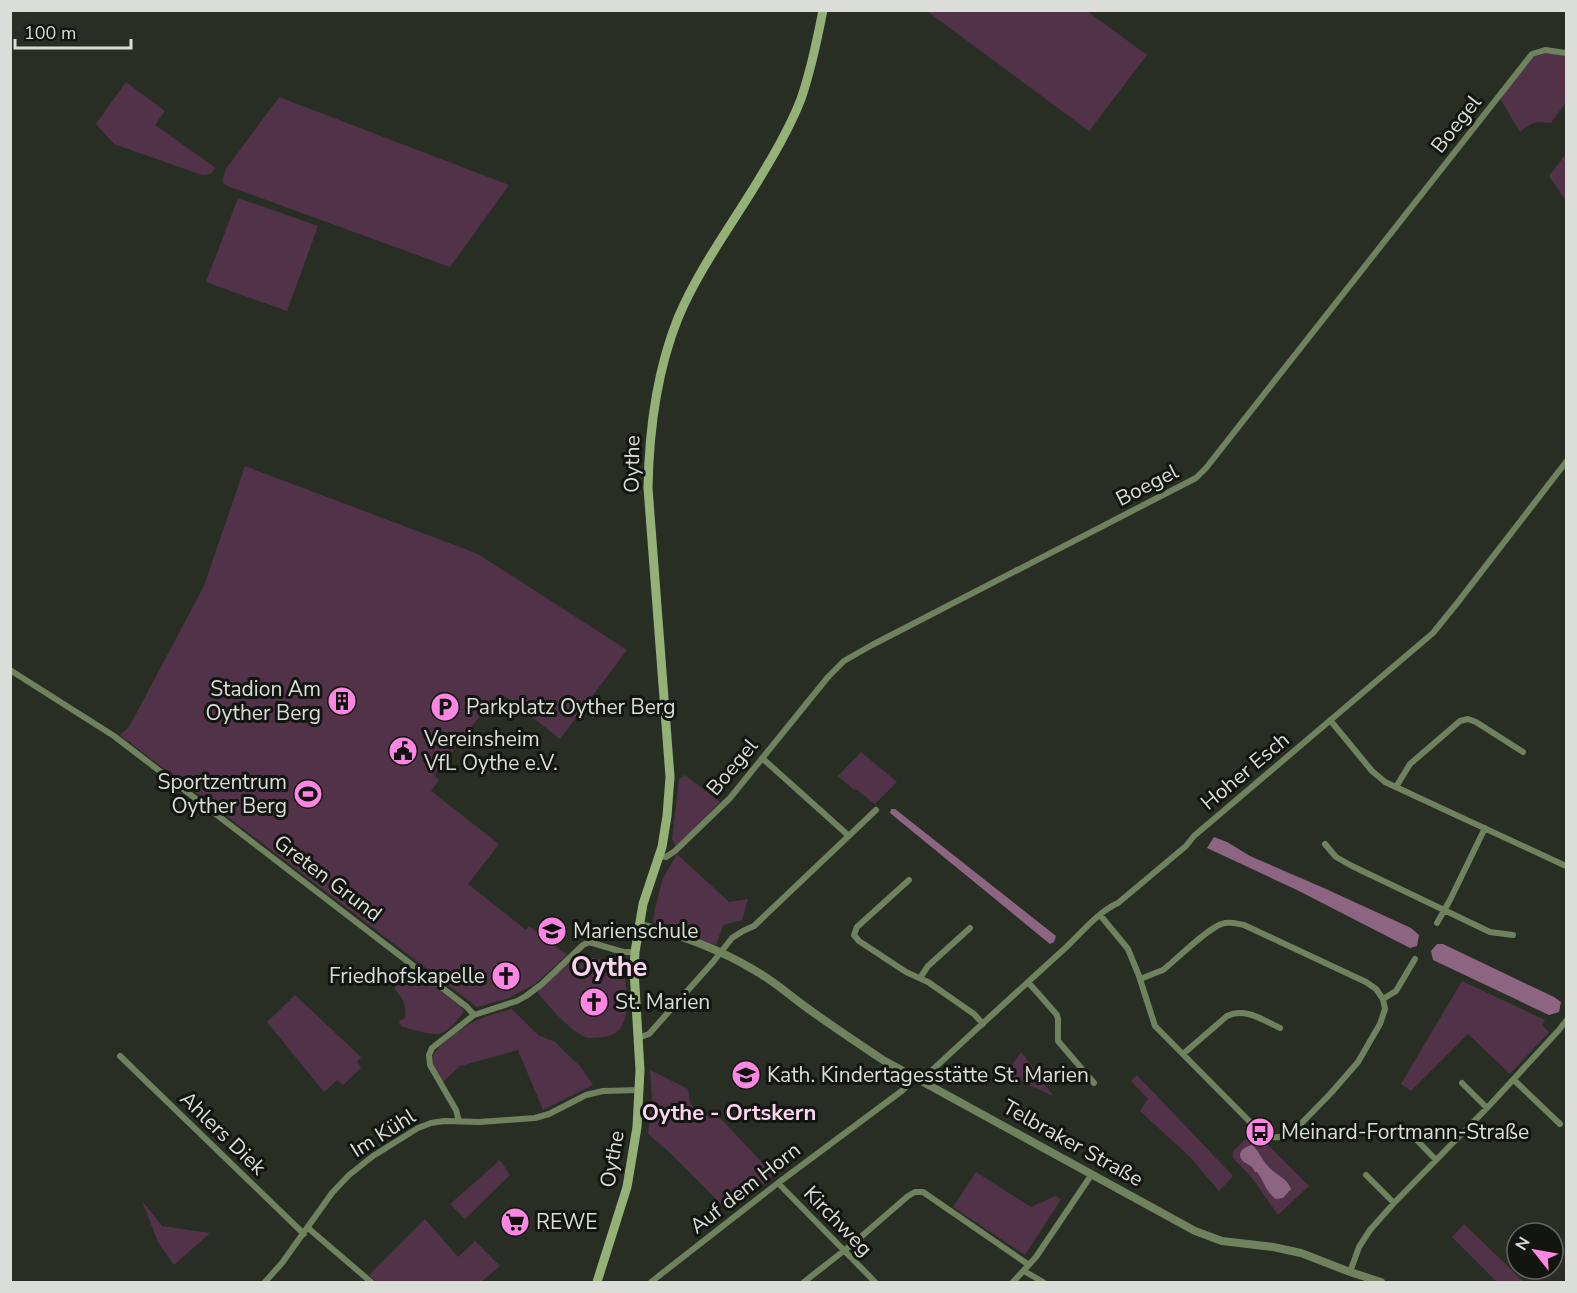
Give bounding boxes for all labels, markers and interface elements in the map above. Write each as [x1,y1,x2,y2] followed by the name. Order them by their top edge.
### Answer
[15,12,130,50] scale bar
[24,21,76,45] text: 100 m
[1424,88,1488,159] street label: Boegel
[617,435,647,493] street label: Oythe
[1111,457,1184,513] street label: Boegel
[205,675,321,727] place label: Stadion Am Oyther Berg
[326,685,358,717] building icon: Stadion Am Oyther Berg
[429,691,461,723] parking icon: Parkplatz Oyther Berg
[466,693,676,721] place label: Parkplatz Oyther Berg
[423,725,558,777] place label: Vereinsheim VfL Oythe e.V.
[1195,726,1295,816] street label: Hoher Esch
[700,732,765,802] street label: Boegel
[387,735,419,767] public building icon: Vereinsheim VfL Oythe e.V.
[157,768,287,820] place label: Sportzentrum Oyther Berg
[292,778,324,810] sports icon: Sportzentrum Oyther Berg
[268,828,388,928] street label: Greten Grund
[536,915,568,947] school or university icon: Marienschule
[573,917,698,945] place label: Marienschule
[571,949,647,986] district label: Oythe
[490,960,522,992] church icon: Friedhofskapelle
[329,962,485,990] place label: Friedhofskapelle
[578,986,610,1018] church icon: St. Marien
[615,988,710,1016] place label: St. Marien
[730,1059,762,1091] school or university icon: Kath. Kindertagesstätte St. Marien
[767,1061,1089,1089] place label: Kath. Kindertagesstätte St. Marien
[174,1085,272,1181] street label: Ahlers Diek
[998,1093,1148,1193] street label: Telbraker Straße
[642,1098,816,1128] district label: Oythe - Ortskern
[345,1102,421,1164] street label: Im Kühl
[1244,1116,1276,1148] bus stop icon: Meinard-Fortmann-Straße
[1281,1118,1529,1146] place label: Meinard-Fortmann-Straße
[593,1128,631,1190] street label: Oythe
[684,1136,806,1240] street label: Auf dem Horn
[797,1180,879,1262] street label: Kirchweg
[499,1206,531,1238] supermarket icon: REWE
[536,1208,598,1236] place label: REWE
[1505,1221,1565,1281] north arrow
[1510,1233,1536,1255] text: N

